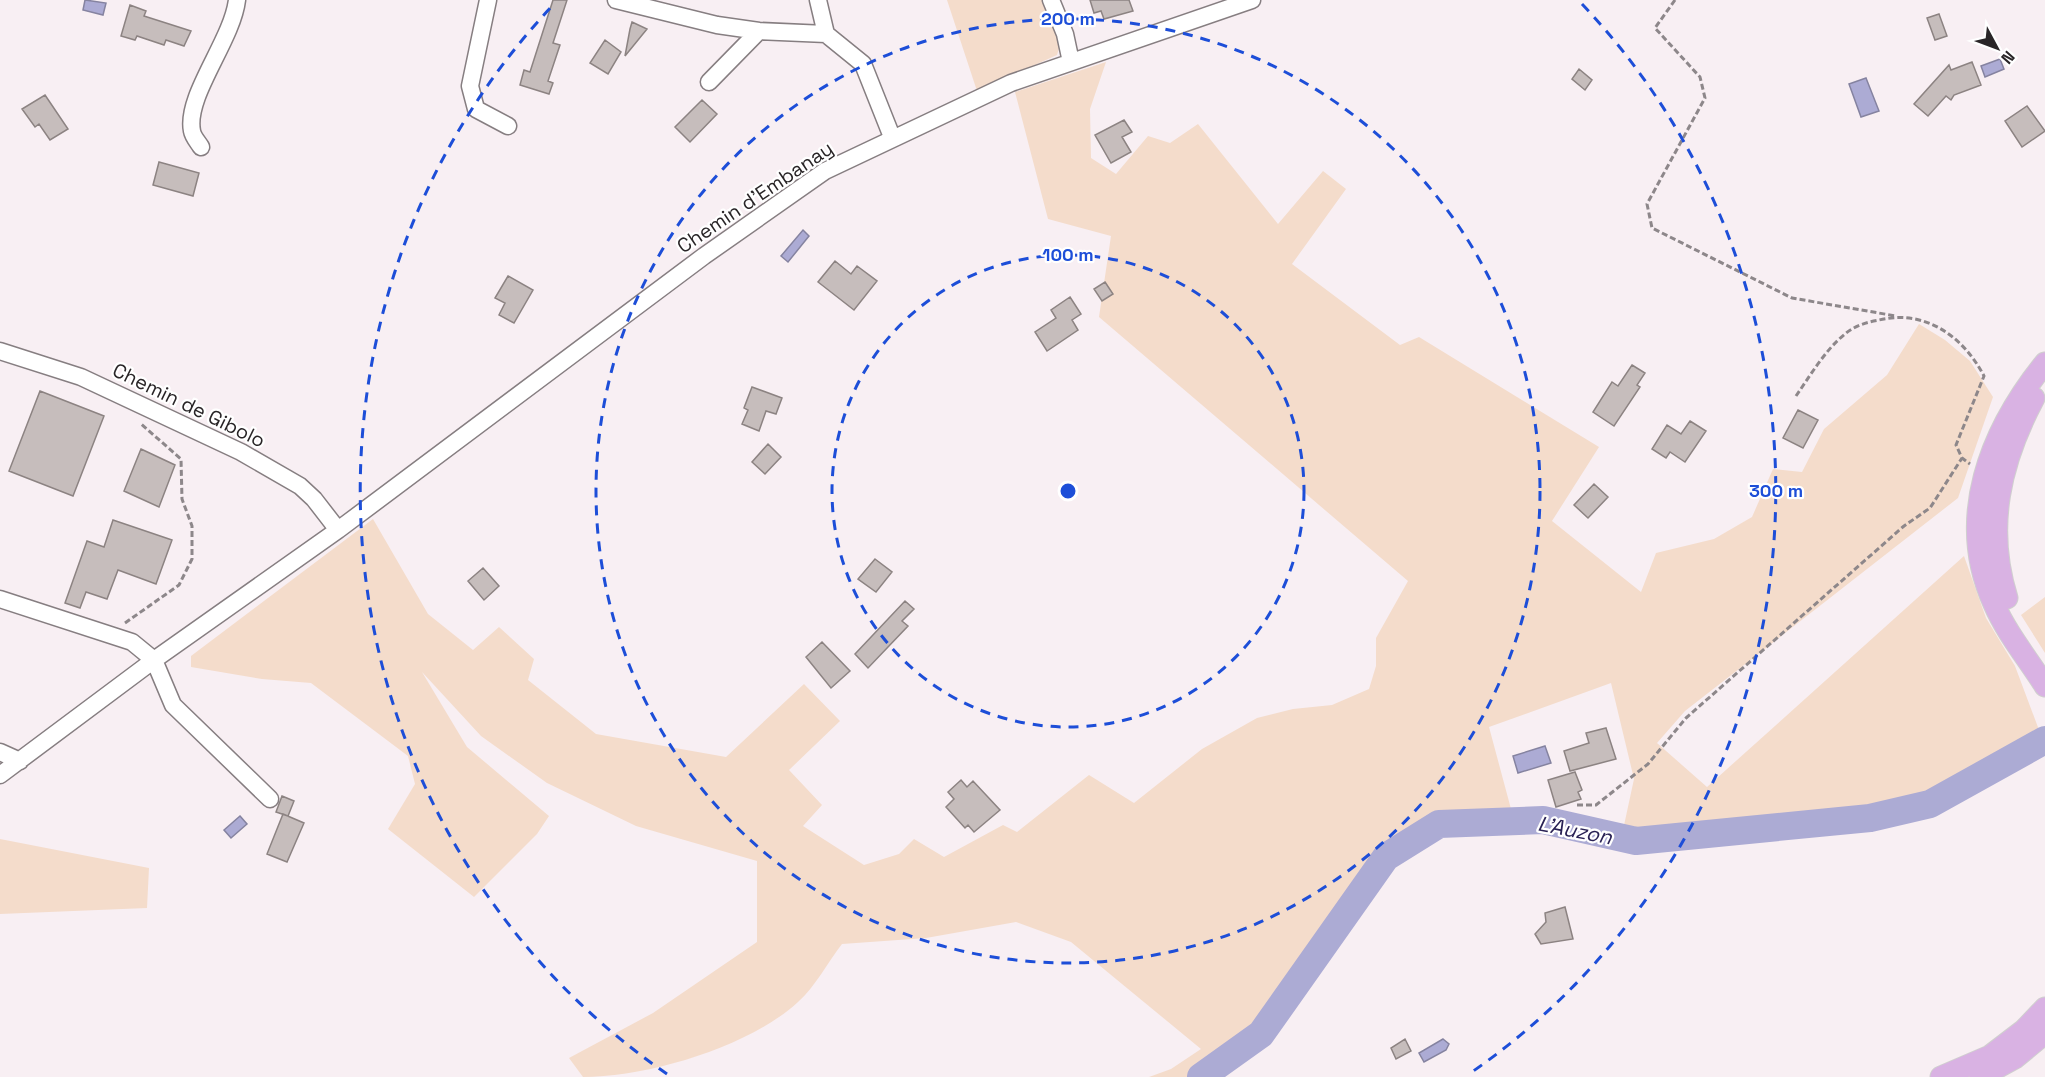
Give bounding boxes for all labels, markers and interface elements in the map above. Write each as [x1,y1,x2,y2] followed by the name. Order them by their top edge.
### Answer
[1041,7,1095,30] text: 200 m
[1967,18,2027,78] north arrow
[1996,47,2019,68] text: N
[672,135,838,259] street label: Chemin d'Embanay
[1042,243,1094,266] text: 100 m
[108,357,270,453] street label: Chemin de Gibolo
[1749,479,1803,502] text: 300 m
[1058,481,1078,501] centre of rings
[1536,810,1616,851] water label: L'Auzon

